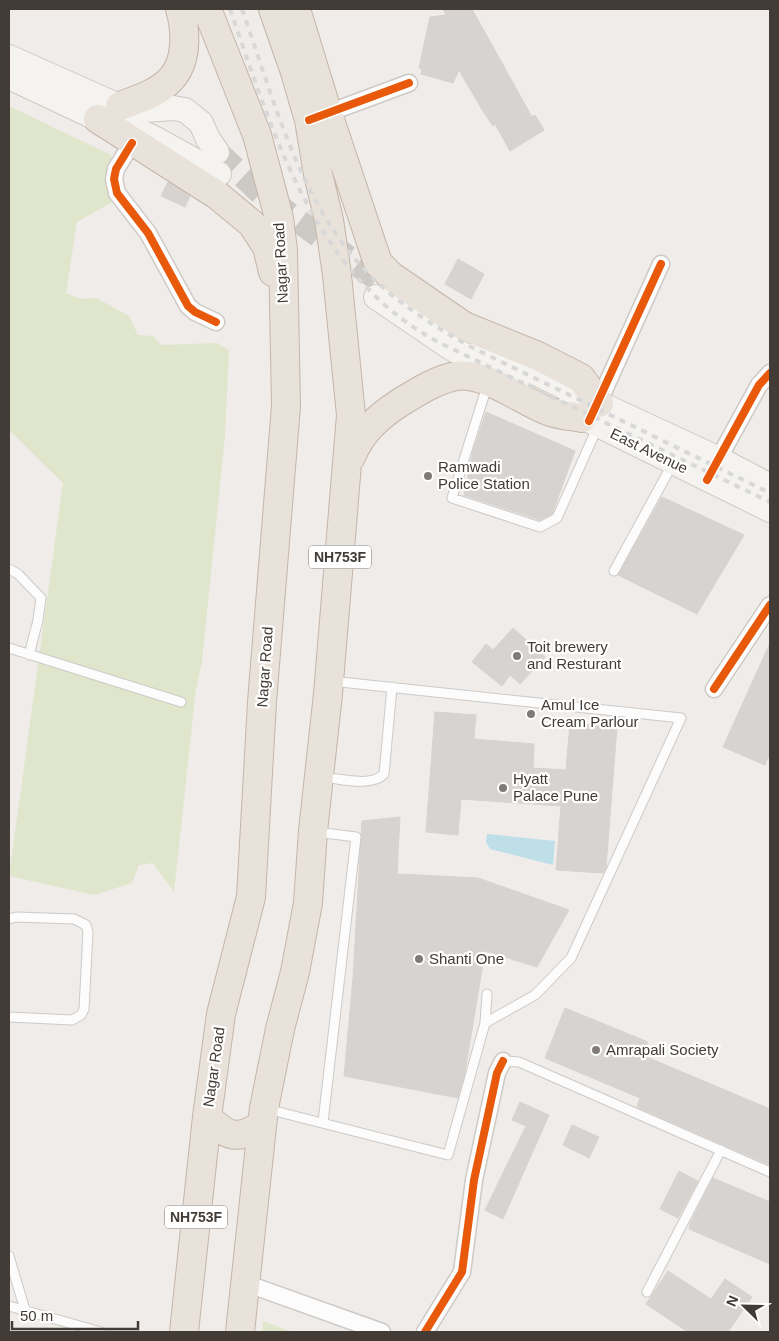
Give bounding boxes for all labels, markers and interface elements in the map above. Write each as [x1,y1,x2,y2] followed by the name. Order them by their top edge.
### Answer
[270,222,291,304] street label: Nagar Road
[608,425,691,477] street label: East Avenue
[438,458,530,492] place label: Ramwadi Police Station
[422,470,434,482] marker: Ramwadi Police Station
[309,546,371,568] road number: NH753F
[253,626,276,708] street label: Nagar Road
[527,638,622,672] place label: Toit brewery and Resturant
[511,650,523,662] marker: Toit brewery and Resturant
[541,696,639,730] place label: Amul Ice Cream Parlour
[525,708,537,720] marker: Amul Ice Cream Parlour
[513,770,598,804] place label: Hyatt Palace Pune
[497,782,509,794] marker: Hyatt Palace Pune
[429,950,504,967] place label: Shanti One
[413,953,425,965] marker: Shanti One
[199,1026,228,1108] street label: Nagar Road
[606,1041,719,1058] place label: Amrapali Society
[590,1044,602,1056] marker: Amrapali Society
[165,1206,227,1228] road number: NH753F
[719,1281,769,1331] north arrow
[723,1293,741,1309] text: N
[12,1298,139,1330] scale bar
[20,1307,53,1324] text: 50 m

